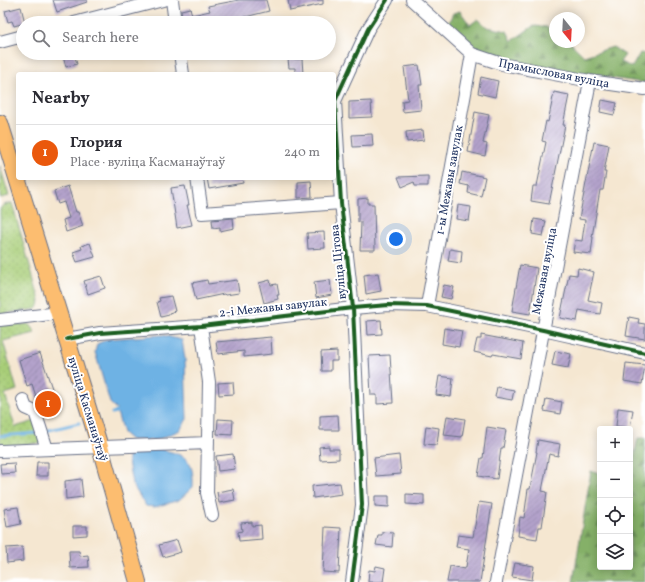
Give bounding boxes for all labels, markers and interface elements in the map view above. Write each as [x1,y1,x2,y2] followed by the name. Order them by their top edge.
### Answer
[549,12,585,48] north arrow
[16,16,336,60] search box
[30,27,52,49] icon: search
[62,28,139,49] text: Search here
[497,55,611,93] street label: Прамысловая вуліца
[32,87,90,110] text: Nearby
[432,123,468,236] street label: 1-ы Межавы завулак
[70,133,122,154] text: Глория
[42,144,48,162] text: 1
[284,144,320,162] text: 240 m
[70,154,225,172] text: Place · вуліца Касманаўтаў
[327,224,351,300] street label: вуліца Цітова
[529,226,561,316] street label: Межавая вуліца
[386,229,406,249] your location
[218,294,328,322] street label: 2-і Межавы завулак
[64,355,111,464] street label: вуліца Касманаўтаў
[35,389,61,419] pin: 1
[597,426,633,570] map controls
[597,426,633,462] button: +
[597,462,633,498] button: −
[597,498,633,534] button: locate
[597,534,633,570] button: layers

